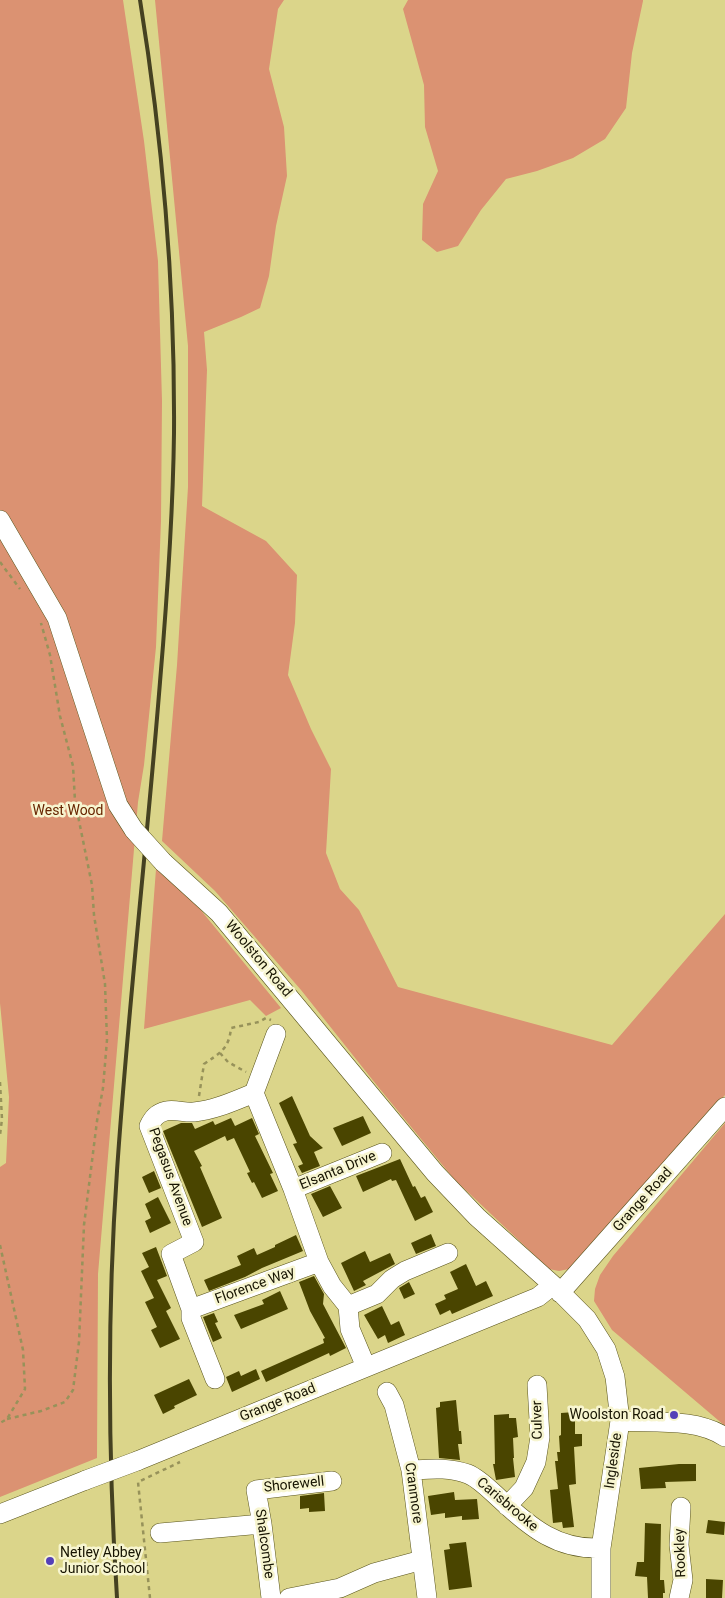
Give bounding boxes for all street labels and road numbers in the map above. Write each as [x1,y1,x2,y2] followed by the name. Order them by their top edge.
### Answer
[221,917,295,1001] street label: Woolston Road
[144,1126,196,1228] street label: Pegasus Avenue
[297,1148,379,1194] street label: Elsanta Drive
[610,1165,676,1235] street label: Grange Road
[213,1264,297,1308] street label: Florence Way
[238,1380,318,1426] street label: Grange Road
[529,1400,547,1440] street label: Culver
[602,1432,626,1490] street label: Ingleside
[400,1462,426,1524] street label: Cranmore
[263,1473,325,1497] street label: Shorewell
[473,1474,541,1536] street label: Carisbrooke
[251,1508,277,1580] street label: Shalcombe
[672,1528,690,1578] street label: Rookley

